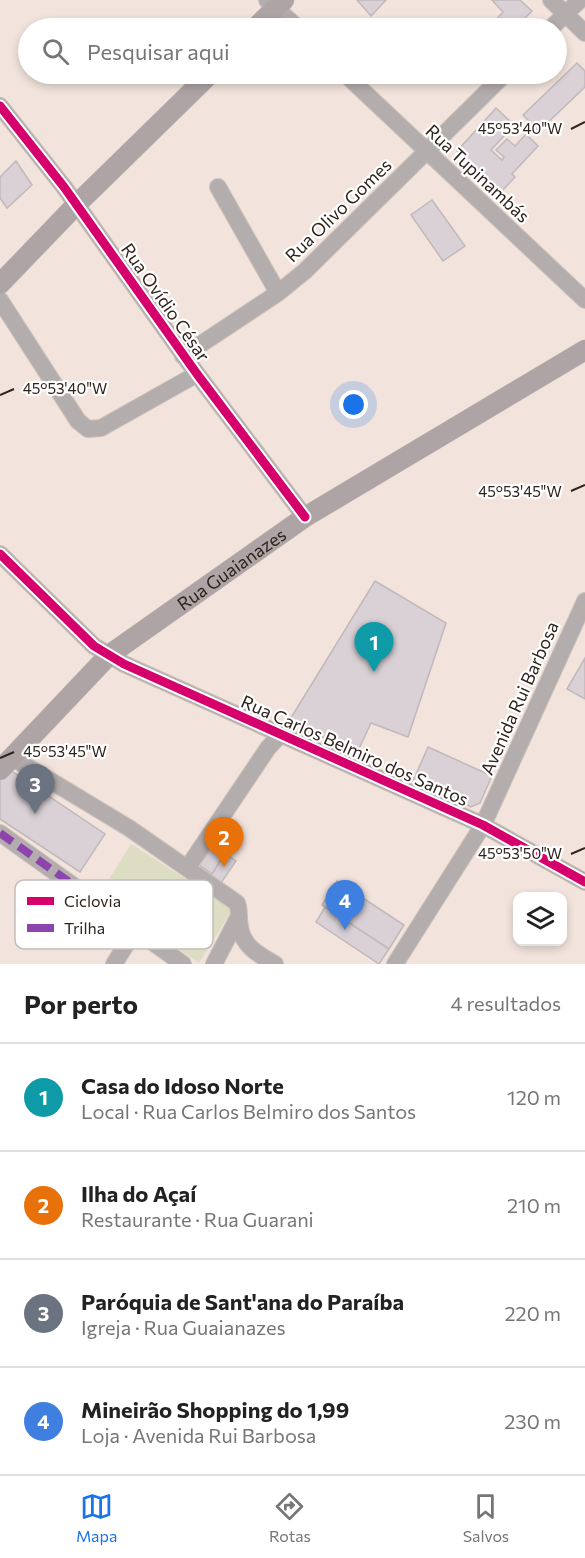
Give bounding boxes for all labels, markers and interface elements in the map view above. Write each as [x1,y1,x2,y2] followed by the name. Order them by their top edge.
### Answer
[18,18,567,84] search box
[39,35,72,68] icon: search
[87,38,230,65] text: Pesquisar aqui
[422,119,534,227] street label: Rua Tupinambás
[478,119,562,137] text: 45°53'40"W
[280,154,396,266] street label: Rua Olivo Gomes
[117,239,215,365] street label: Rua Ovídio César
[23,379,107,397] text: 45°53'40"W
[339,390,368,419] your location
[478,482,562,500] text: 45°53'45"W
[173,523,290,615] street label: Rua Guaianazes
[475,618,563,778] street label: Avenida Rui Barbosa
[354,622,394,672] pin: 1
[238,690,472,810] street label: Rua Carlos Belmiro dos Santos
[23,742,107,760] text: 45°53'45"W
[15,764,54,814] pin: 3
[204,818,244,867] pin: 2
[478,844,562,862] text: 45°53'50"W
[15,880,213,949] legend
[326,880,364,930] pin: 4
[64,891,121,910] text: Ciclovia
[513,892,567,946] map controls
[513,892,567,946] button: layers
[64,918,105,937] text: Trilha
[24,988,138,1019] text: Por perto
[451,991,561,1015] text: 4 resultados
[81,1072,284,1099] text: Casa do Idoso Norte
[39,1085,48,1109] text: 1
[507,1085,561,1109] text: 120 m
[81,1099,416,1123] text: Local · Rua Carlos Belmiro dos Santos
[81,1180,196,1207] text: Ilha do Açaí
[38,1193,49,1217] text: 2
[507,1193,561,1217] text: 210 m
[81,1207,314,1231] text: Restaurante · Rua Guarani
[81,1288,404,1315] text: Paróquia de Sant'ana do Paraíba
[38,1301,49,1325] text: 3
[505,1301,561,1325] text: 220 m
[81,1315,286,1339] text: Igreja · Rua Guaianazes
[81,1396,349,1423] text: Mineirão Shopping do 1,99
[37,1409,50,1433] text: 4
[504,1409,561,1433] text: 230 m
[81,1423,316,1447] text: Loja · Avenida Rui Barbosa
[76,1490,117,1545] tab: Mapa
[269,1490,311,1545] tab: Rotas
[463,1490,509,1545] tab: Salvos

